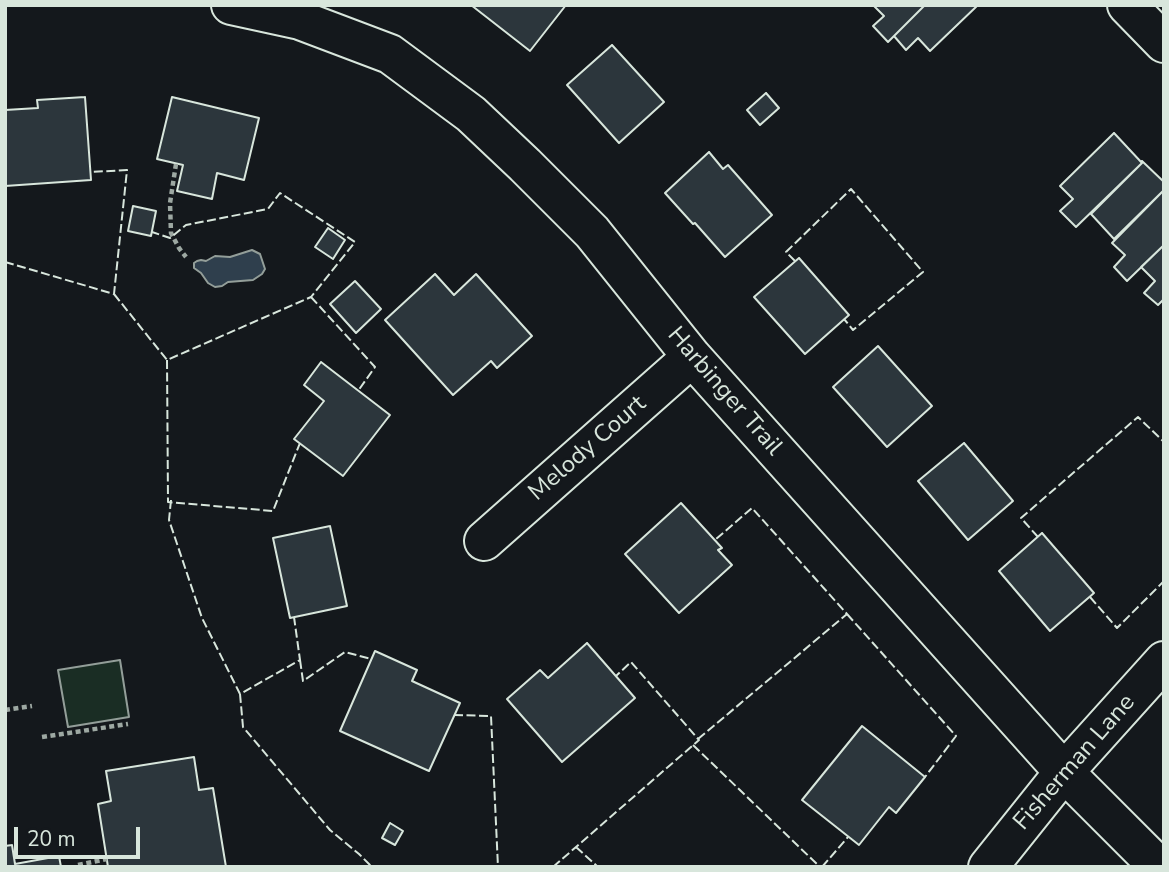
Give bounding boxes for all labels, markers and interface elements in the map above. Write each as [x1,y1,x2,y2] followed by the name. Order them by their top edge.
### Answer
[660,322,788,462] street label: Harbinger Trail
[524,390,652,508] street label: Melody Court
[1008,689,1142,837] street label: Fisherman Lane
[18,812,144,856] scale bar
[27,825,76,853] text: 20 m

